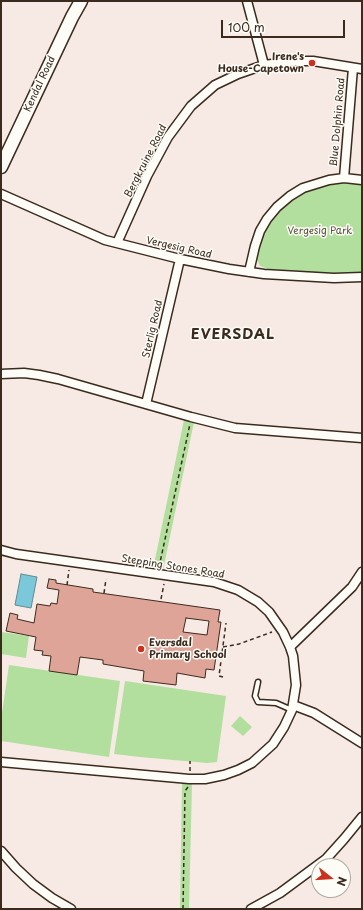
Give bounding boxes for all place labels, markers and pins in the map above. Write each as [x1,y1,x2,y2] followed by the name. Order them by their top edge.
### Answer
[218,51,304,74] place label: Irene's House-Capetown
[307,58,317,68] marker: Irene's House-Capetown
[149,637,227,660] place label: Eversdal Primary School
[136,644,146,654] marker: Eversdal Primary School

